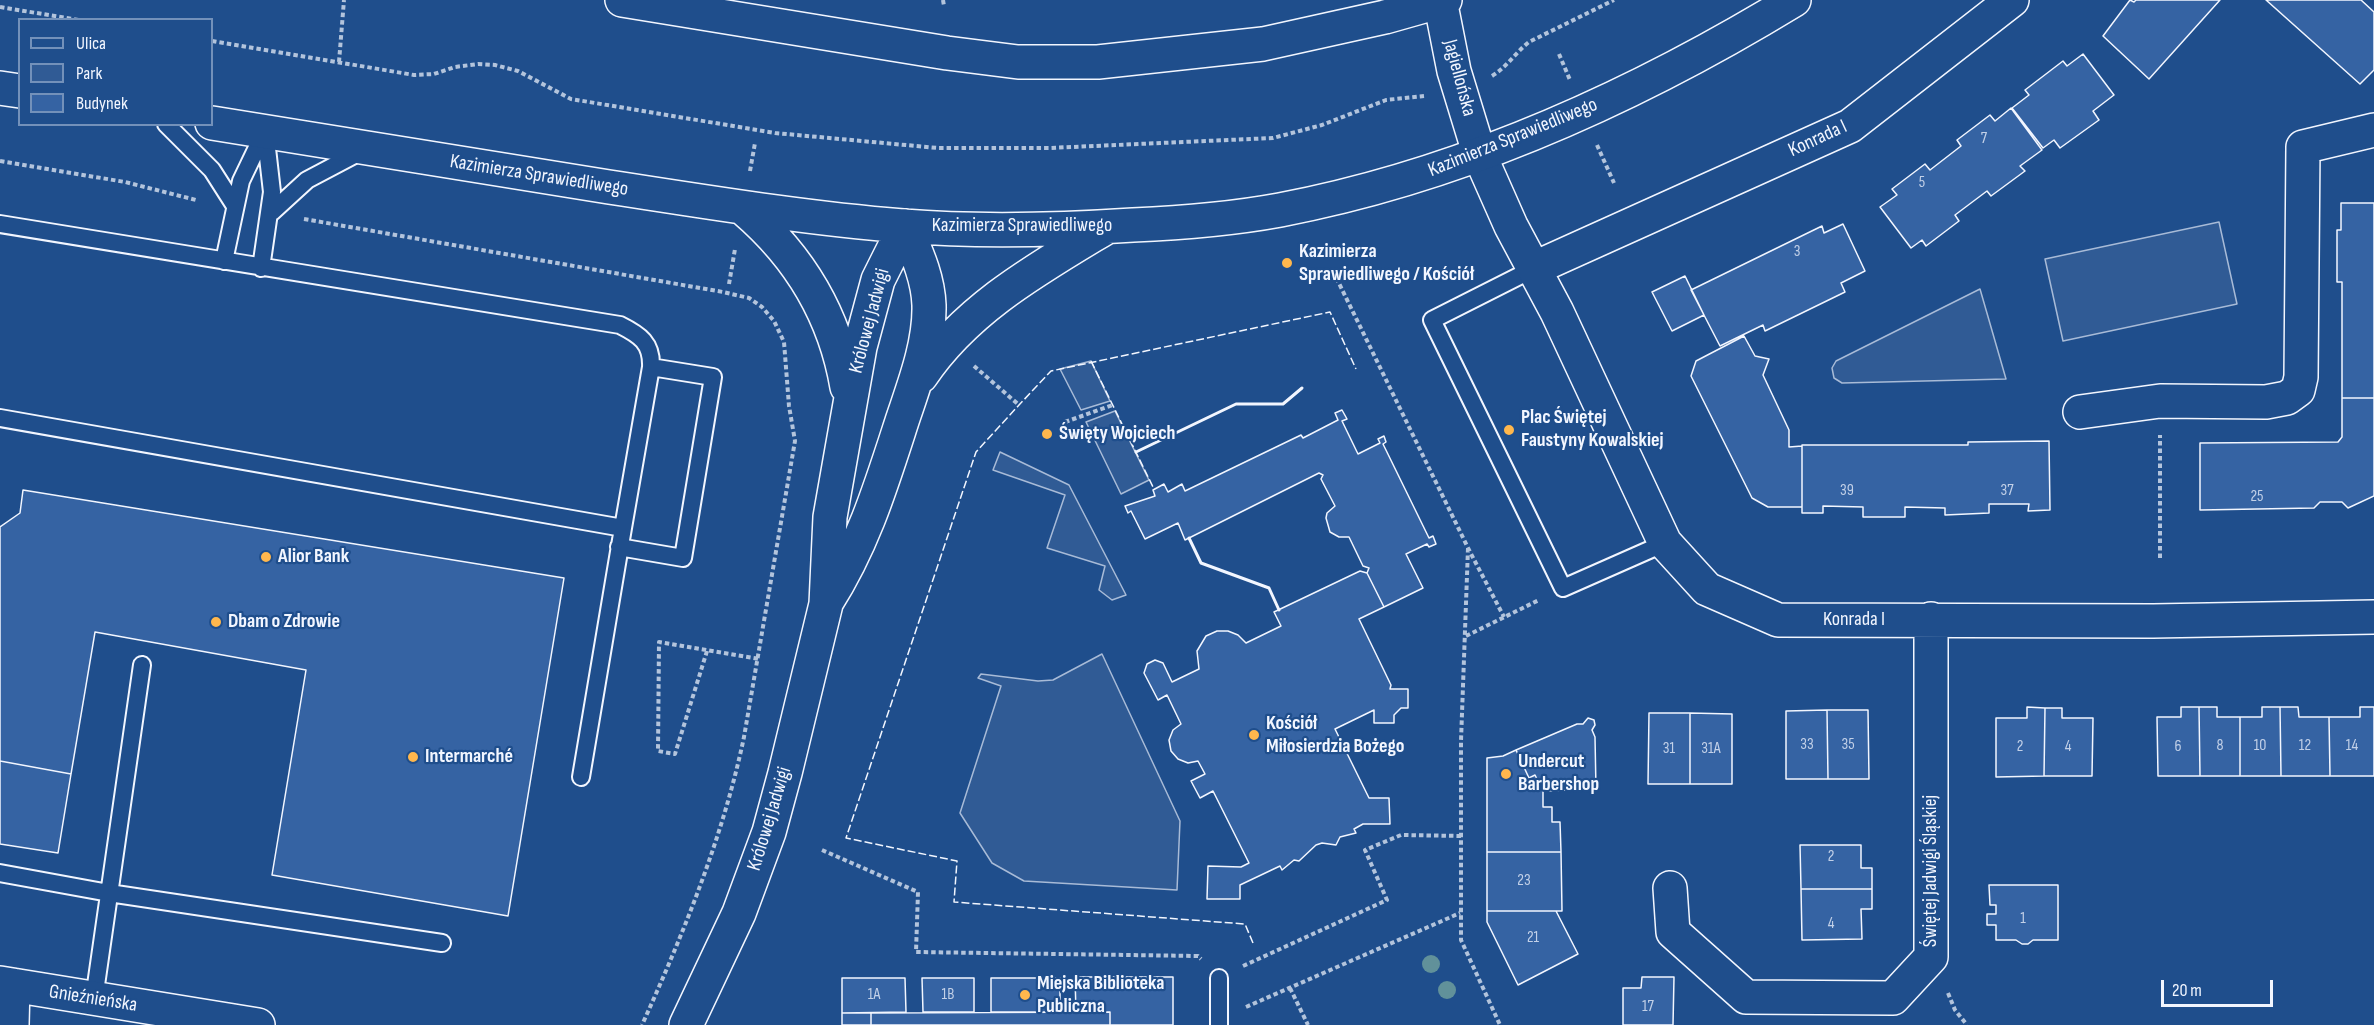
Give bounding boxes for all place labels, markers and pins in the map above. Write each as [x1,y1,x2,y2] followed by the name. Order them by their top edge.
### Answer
[1299,240,1474,287] place label: Kazimierza Sprawiedliwego / Kościół
[1280,256,1294,270] marker: Kazimierza Sprawiedliwego / Kościół
[1521,406,1664,453] place label: Plac Świętej Faustyny Kowalskiej
[1059,422,1175,446] place label: Święty Wojciech
[1502,423,1516,437] marker: Plac Świętej Faustyny Kowalskiej
[1040,427,1054,441] marker: Święty Wojciech
[278,545,349,569] place label: Alior Bank
[259,550,273,564] marker: Alior Bank
[228,610,340,634] place label: Dbam o Zdrowie
[209,615,223,629] marker: Dbam o Zdrowie
[1266,712,1405,759] place label: Kościół Miłosierdzia Bożego
[1247,728,1261,742] marker: Kościół Miłosierdzia Bożego
[425,745,513,769] place label: Intermarché
[406,750,420,764] marker: Intermarché
[1518,750,1599,797] place label: Undercut Barbershop
[1499,767,1513,781] marker: Undercut Barbershop
[1037,972,1165,1019] place label: Miejska Biblioteka Publiczna
[1018,988,1032,1002] marker: Miejska Biblioteka Publiczna

